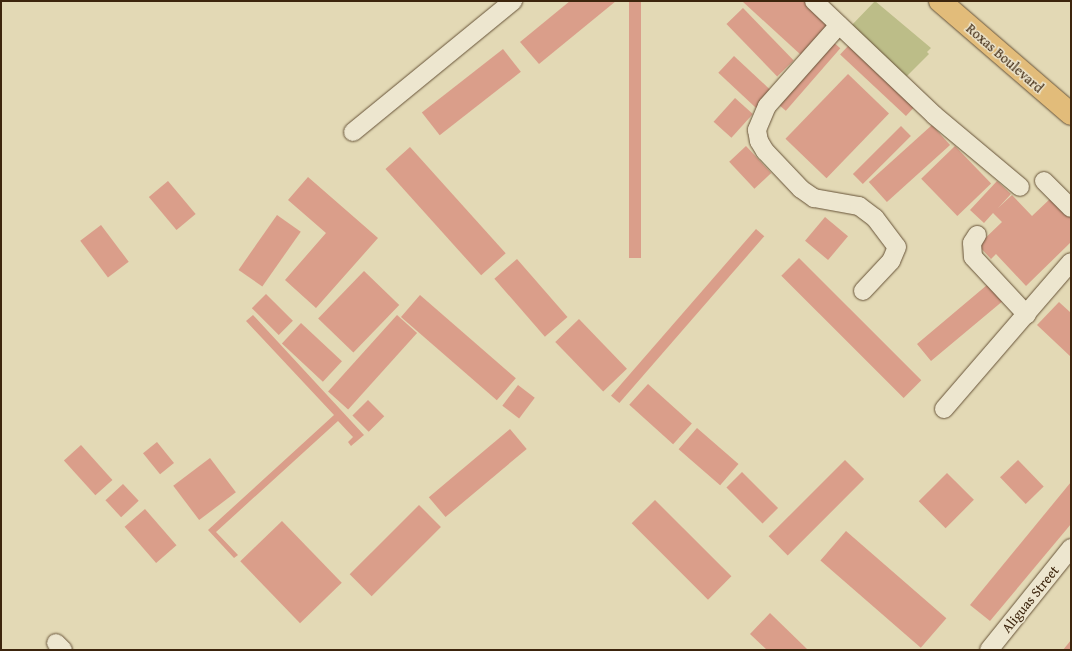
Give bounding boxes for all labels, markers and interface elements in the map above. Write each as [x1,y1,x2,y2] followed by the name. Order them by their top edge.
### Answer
[963,20,1047,96] street label: Roxas Boulevard
[998,562,1062,636] street label: Aliguas Street

